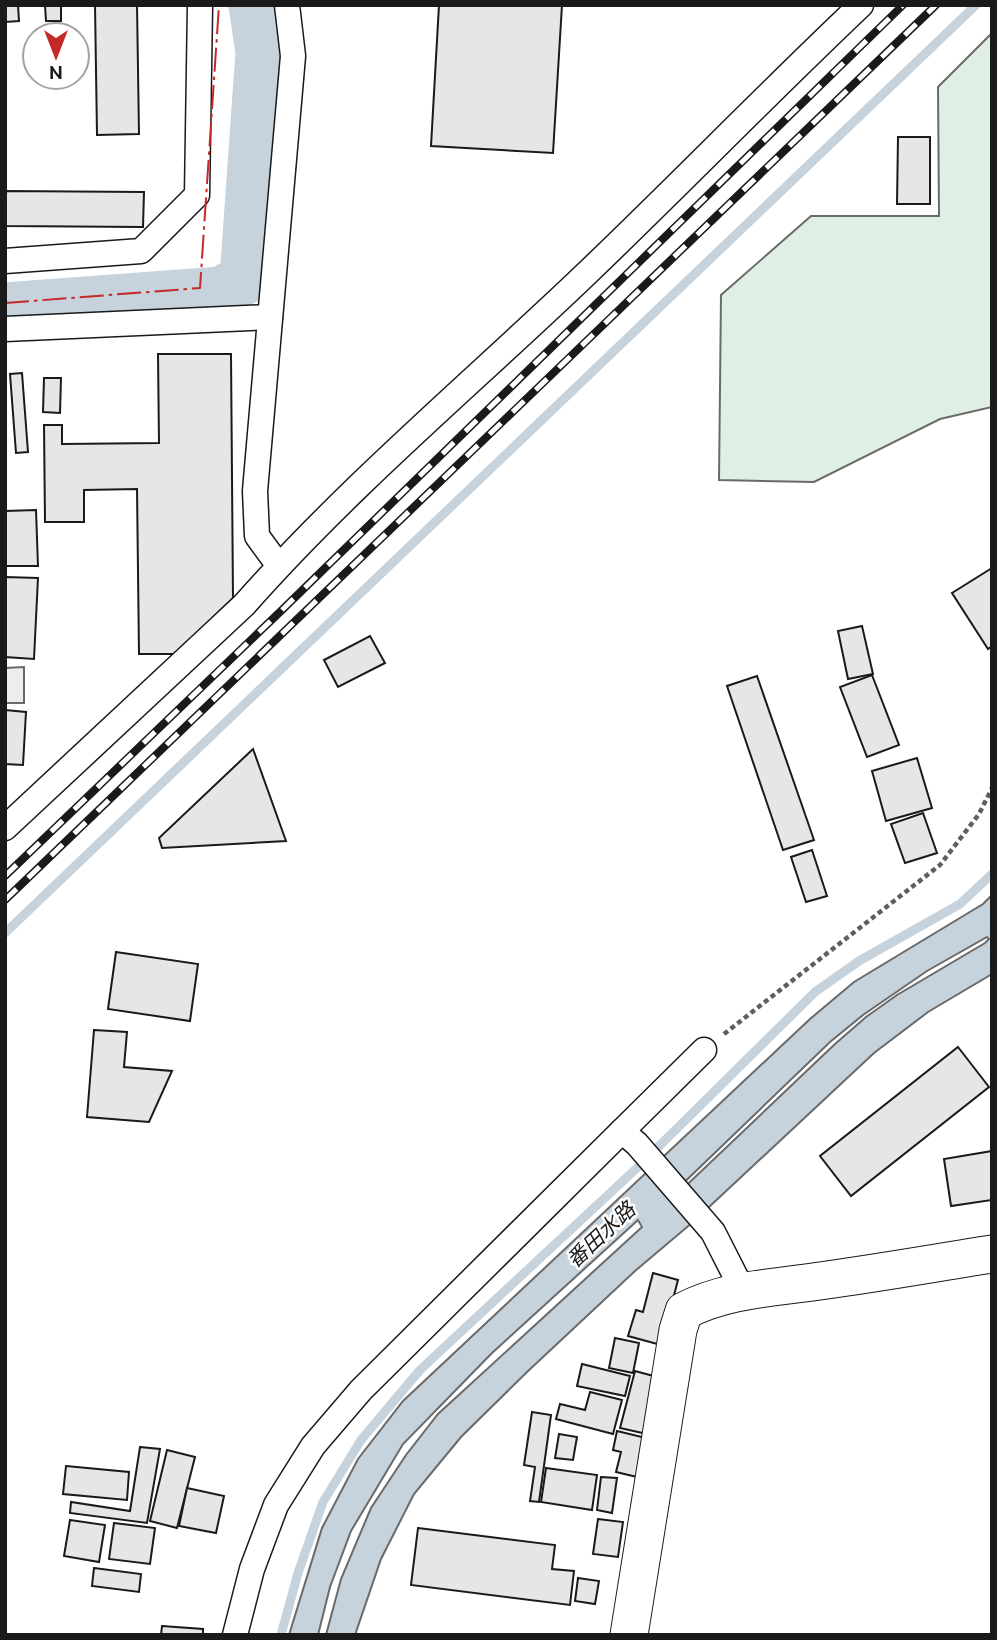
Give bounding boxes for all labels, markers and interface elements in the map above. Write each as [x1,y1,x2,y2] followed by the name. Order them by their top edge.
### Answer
[21,21,91,91] north arrow
[49,62,63,84] text: N
[561,1195,641,1272] water label: 番田水路

